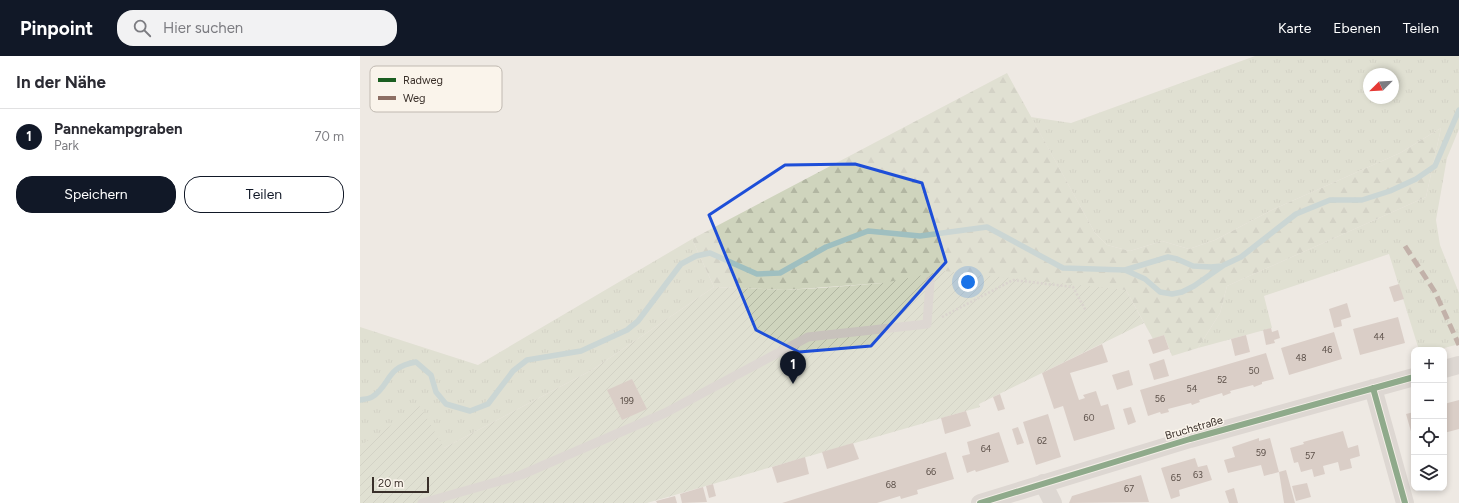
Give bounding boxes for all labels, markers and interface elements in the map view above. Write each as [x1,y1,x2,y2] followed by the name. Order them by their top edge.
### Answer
[117,10,397,46] search box
[20,17,93,40] text: Pinpoint
[131,17,153,39] icon: search
[163,19,243,37] text: Hier suchen
[1278,20,1311,37] text: Karte
[1333,20,1381,37] text: Ebenen
[1403,20,1439,37] text: Teilen
[370,66,502,112] legend
[1363,68,1399,104] north arrow
[16,72,106,92] text: In der Nähe
[403,74,443,87] text: Radweg
[403,92,426,105] text: Weg
[54,120,182,138] text: Pannekampgraben
[26,129,32,144] text: 1
[314,129,344,144] text: 70 m
[54,138,79,153] text: Park
[16,176,176,213] button: Speichern
[184,176,344,213] button: Teilen
[958,272,978,292] your location
[1373,331,1385,342] house number: 44
[1322,344,1332,355] house number: 46
[1411,347,1447,491] map controls
[1411,347,1447,383] button: +
[780,351,806,384] pin: 1
[1295,352,1307,363] house number: 48
[1249,365,1260,376] house number: 50
[1217,374,1227,385] house number: 52
[1187,383,1198,394] house number: 54
[1411,383,1447,419] button: −
[1155,393,1165,404] house number: 56
[620,395,634,406] house number: 199
[1084,412,1095,423] house number: 60
[1164,414,1224,442] street label: Bruchstraße
[1411,419,1447,455] button: locate
[1037,435,1047,446] house number: 62
[981,443,992,454] house number: 64
[1256,447,1266,458] house number: 59
[1305,450,1315,461] house number: 57
[1411,455,1447,491] button: layers
[926,466,936,477] house number: 66
[1193,469,1203,480] house number: 63
[1171,472,1181,483] house number: 65
[372,475,429,494] scale bar
[378,477,403,490] text: 20 m
[886,479,897,490] house number: 68
[1124,483,1134,494] house number: 67

